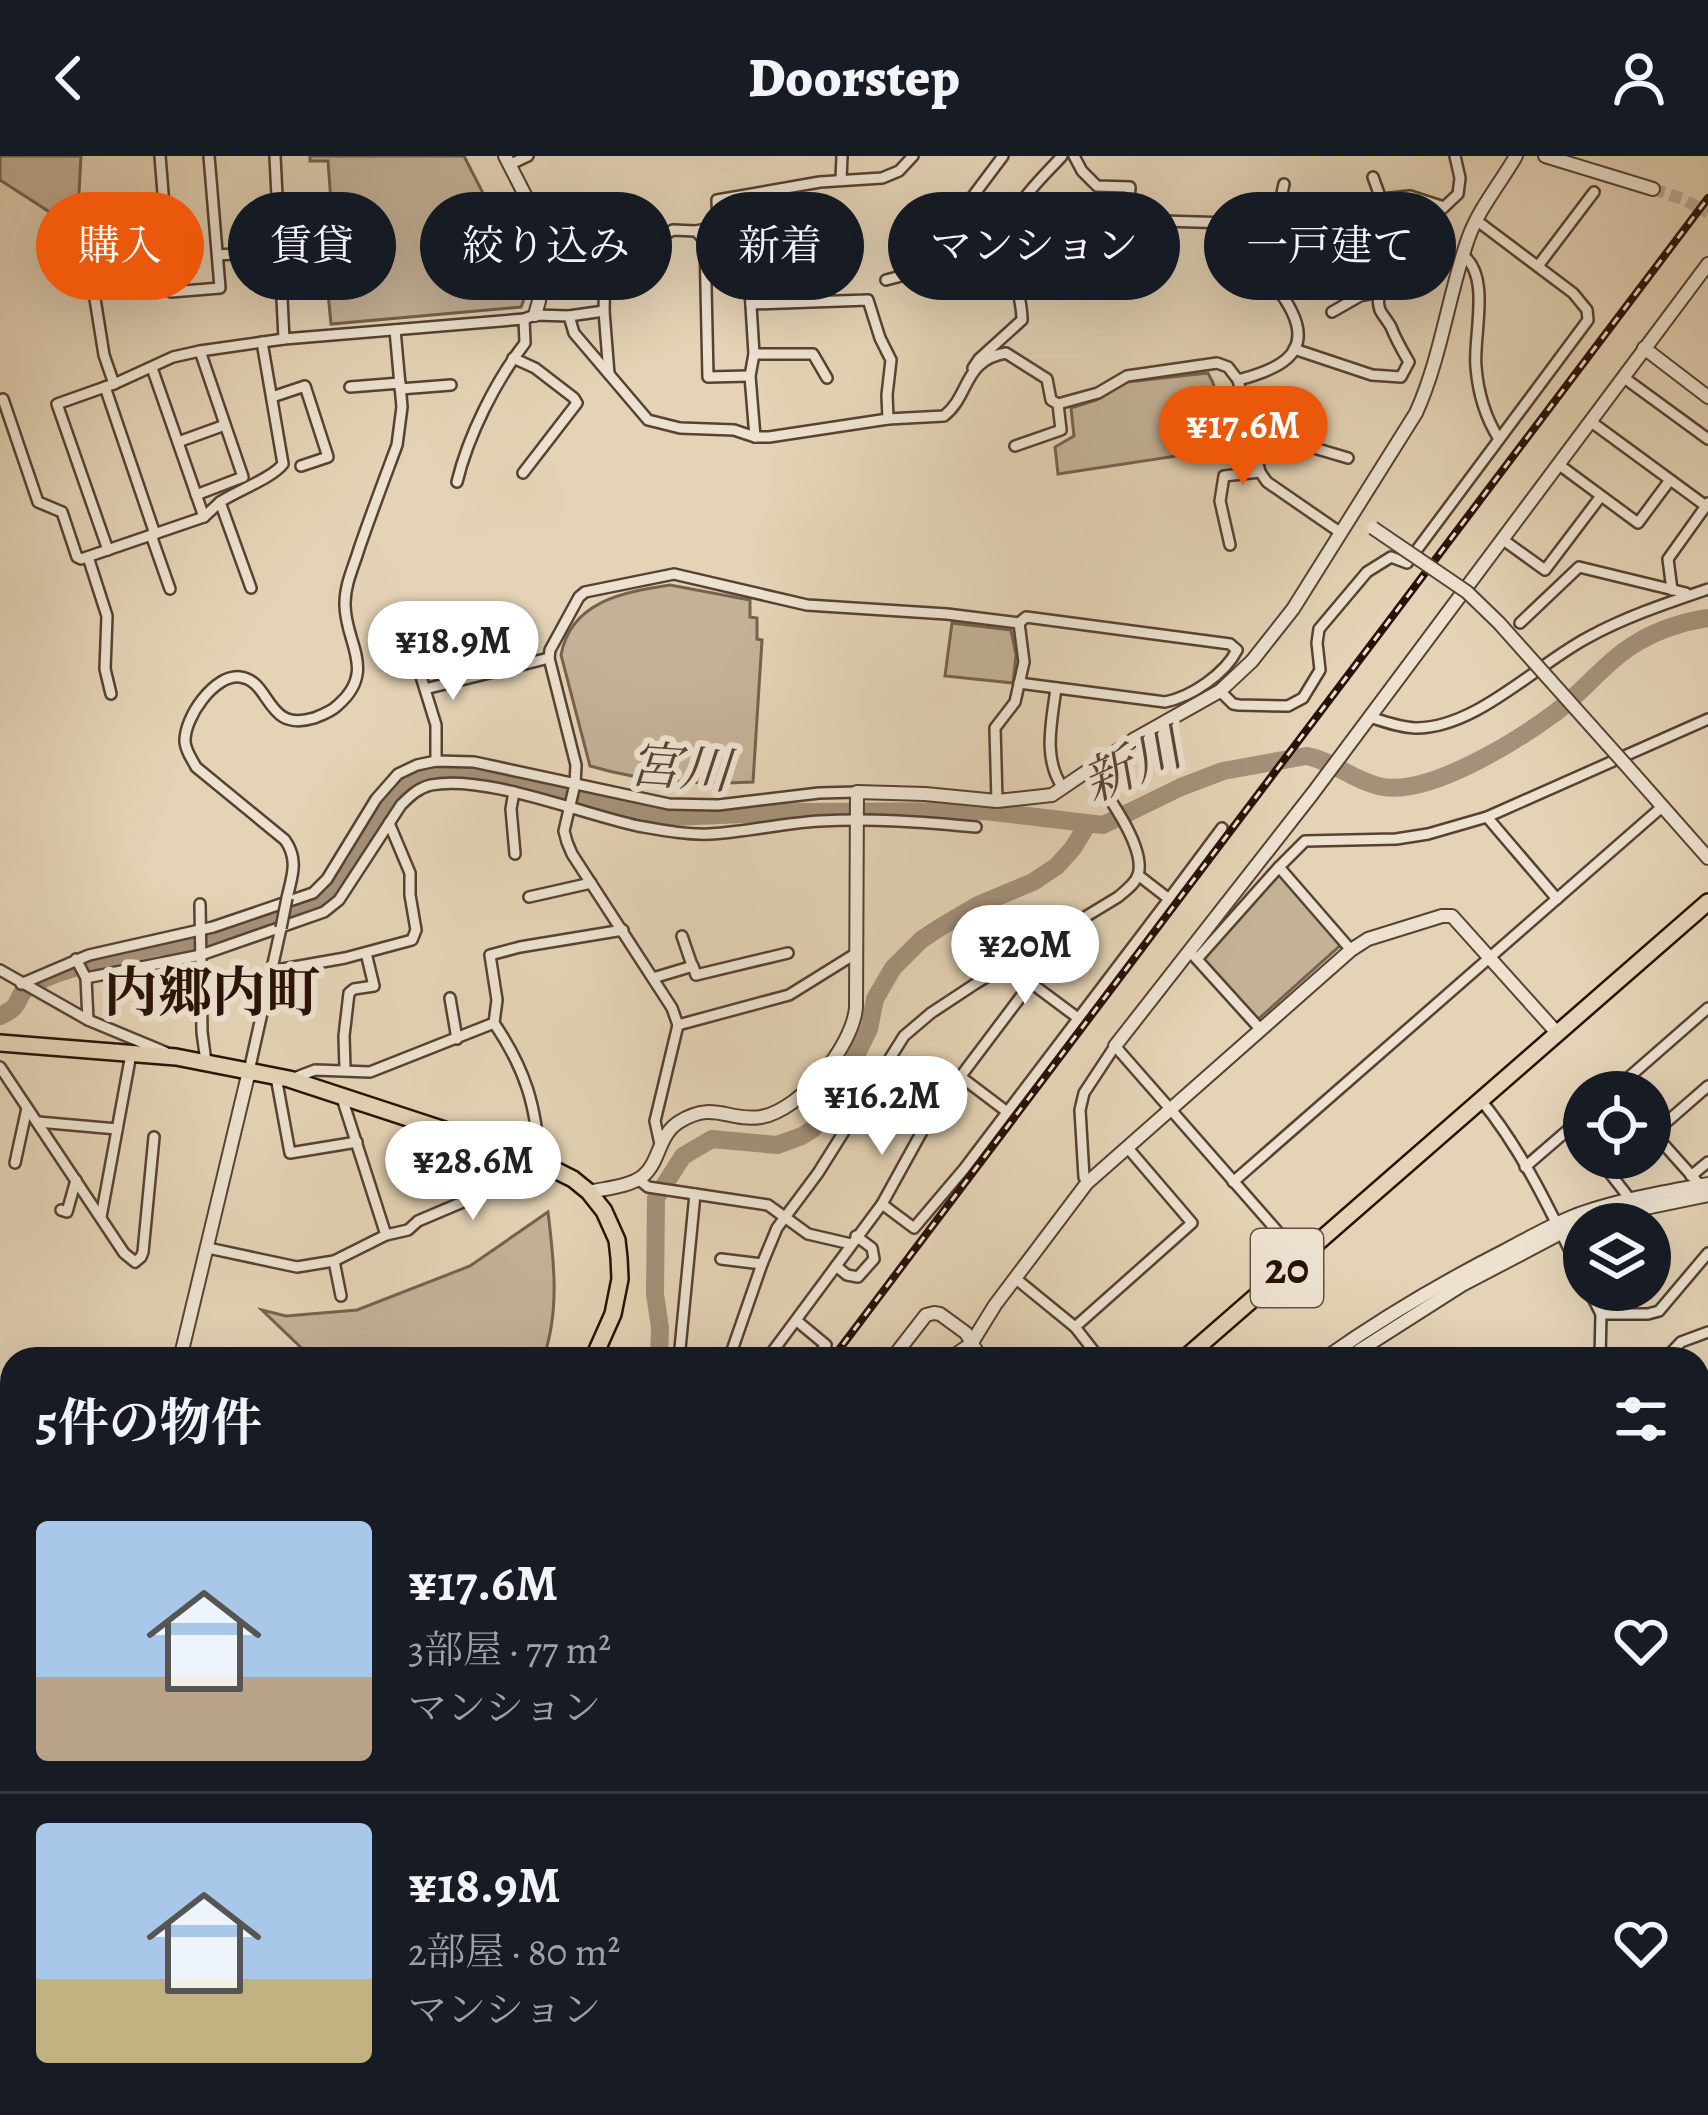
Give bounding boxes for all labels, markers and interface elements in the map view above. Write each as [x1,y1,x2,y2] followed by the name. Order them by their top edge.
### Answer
[748,41,960,115] text: Doorstep
[36,45,102,111] icon: back
[1606,45,1672,111] icon: person
[36,192,204,300] chip: 購入
[228,192,396,300] chip: 賃貸
[420,192,672,300] chip: 絞り込み
[696,192,864,300] chip: 新着
[888,192,1180,300] chip: マンション
[1204,192,1456,300] chip: 一戸建て
[1145,386,1341,488] pin: ¥17.6M
[1186,398,1300,451] text: ¥17.6M
[355,601,551,703] pin: ¥18.9M
[395,613,511,666] text: ¥18.9M
[1071,711,1197,819] water label: 新川
[627,730,738,807] water label: 宮川
[954,905,1096,1007] pin: ¥20M
[978,917,1072,970] text: ¥20M
[104,956,320,1030] district label: 内郷内町
[784,1056,980,1158] pin: ¥16.2M
[824,1068,940,1121] text: ¥16.2M
[1563,1071,1671,1311] map controls
[1563,1071,1671,1179] button: locate
[375,1121,571,1223] pin: ¥28.6M
[412,1133,534,1186] text: ¥28.6M
[1563,1203,1671,1311] button: layers
[1251,1229,1323,1307] road number: 20
[1608,1386,1674,1452] icon: filters
[36,1388,262,1458] text: 5件の物件
[408,1548,558,1618] text: ¥17.6M
[132,1569,276,1713] icon: home
[1608,1608,1674,1674] icon: heart
[408,1623,611,1676] text: 3部屋 · 77 m²
[408,1681,601,1734] text: マンション
[408,1850,561,1920] text: ¥18.9M
[132,1871,276,2015] icon: home
[1608,1910,1674,1976] icon: heart
[408,1925,620,1978] text: 2部屋 · 80 m²
[408,1983,601,2036] text: マンション

